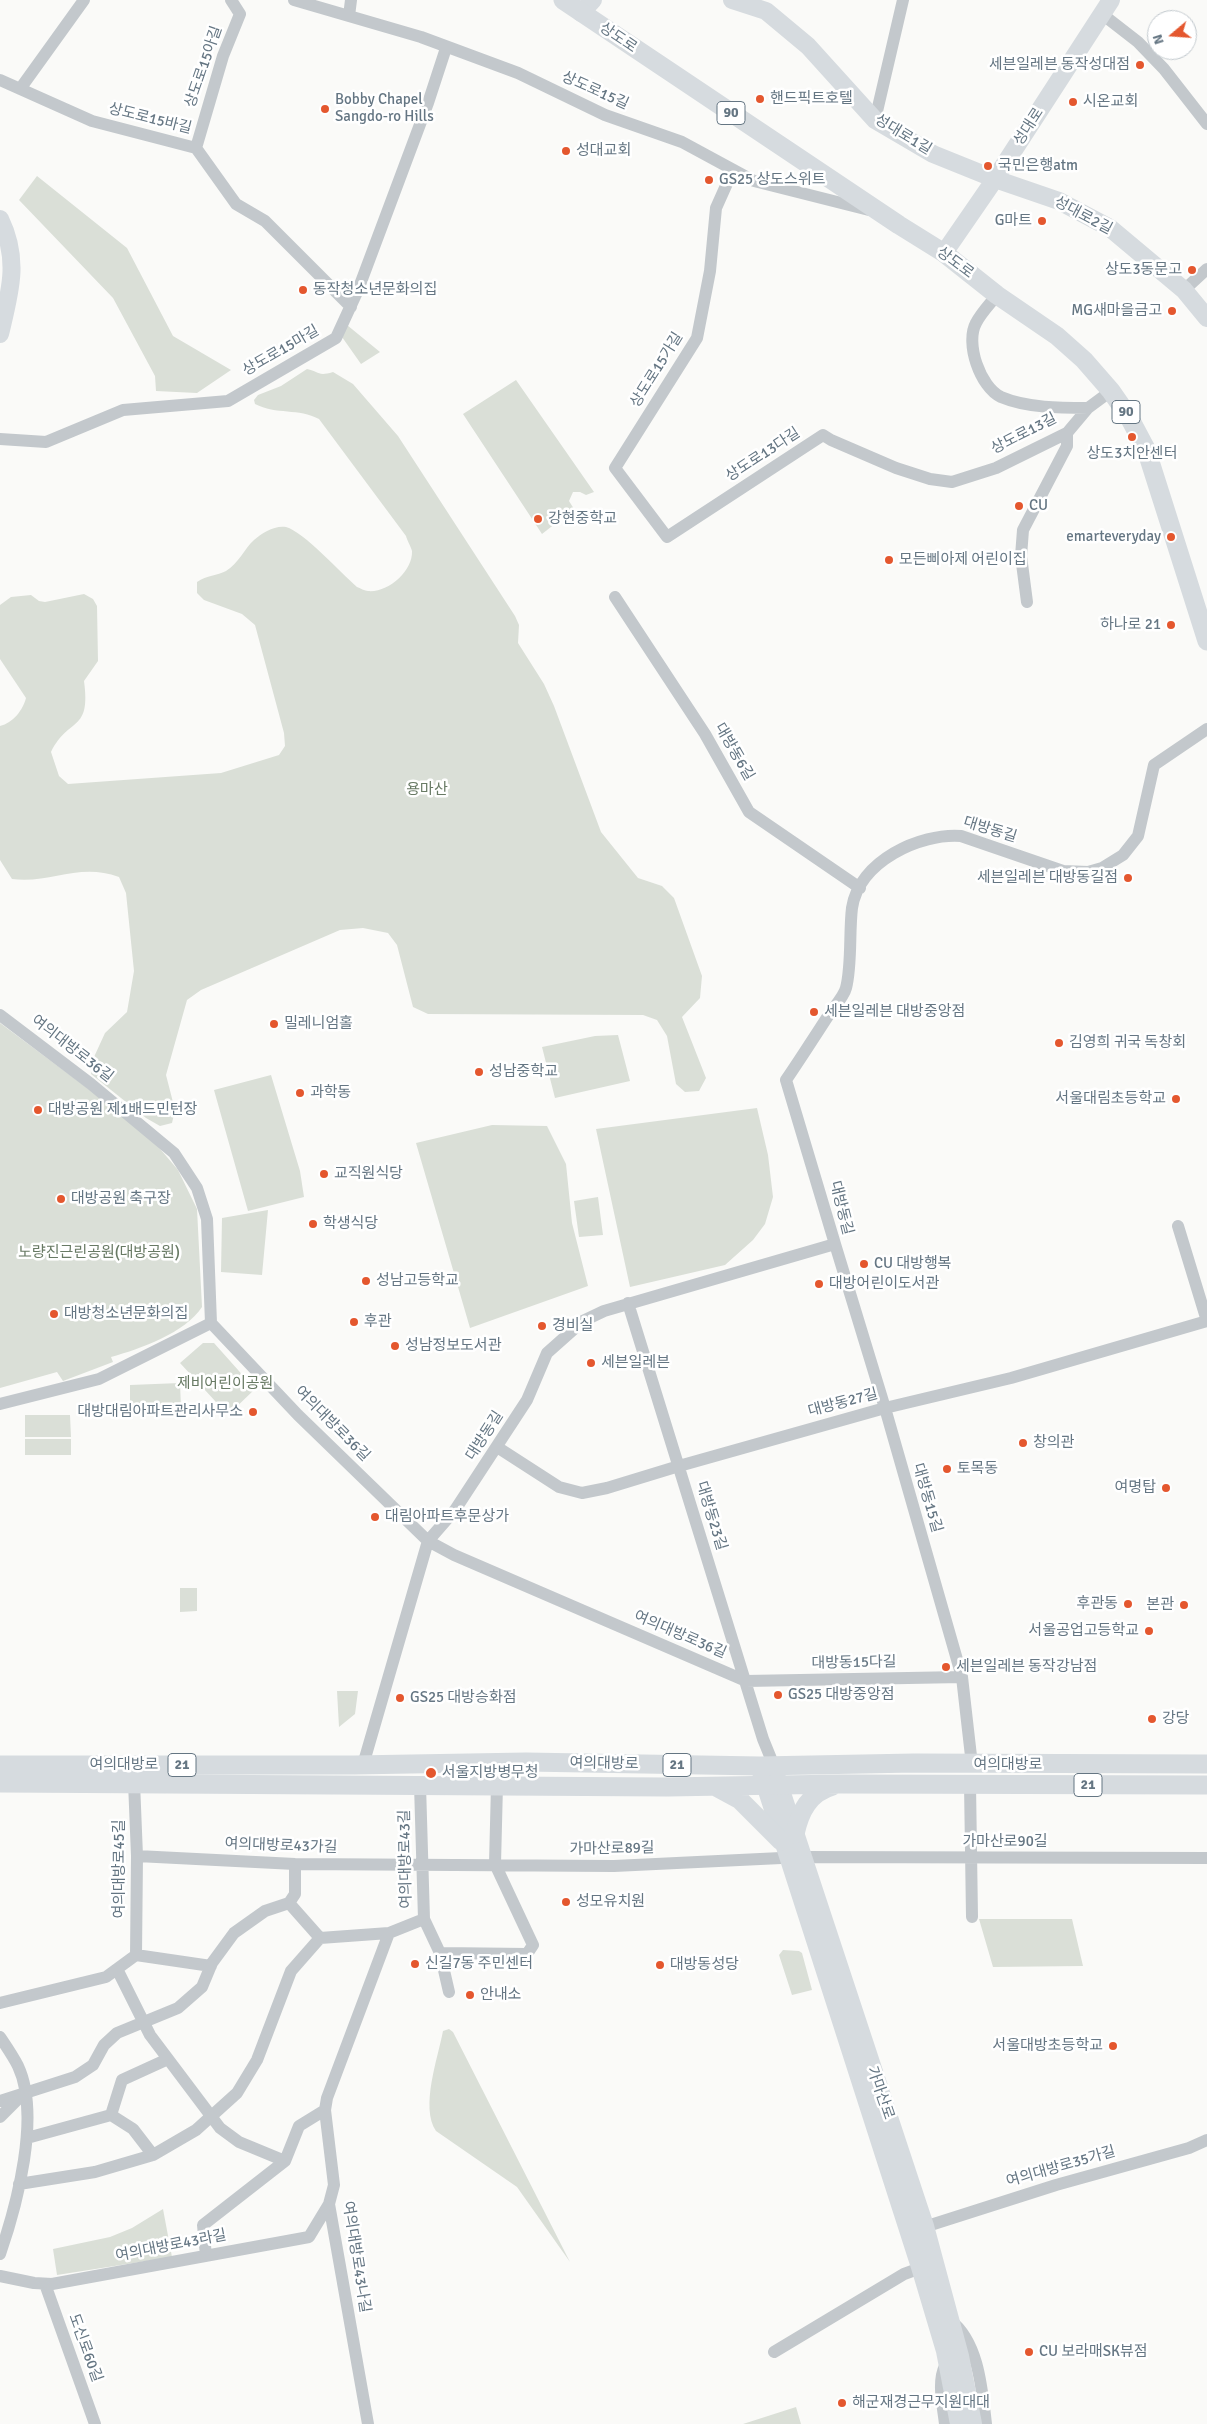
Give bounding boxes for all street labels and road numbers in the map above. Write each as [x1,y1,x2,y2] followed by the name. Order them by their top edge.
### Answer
[596,19,640,57] street label: 상도로
[182,24,226,110] street label: 상도로15아길
[559,68,631,114] street label: 상도로15길
[106,100,194,138] street label: 상도로15바길
[717,102,745,125] road number: 90
[1010,105,1048,149] street label: 성대로
[871,111,935,159] street label: 성대로1길
[1051,193,1115,239] street label: 성대로2길
[933,243,977,283] street label: 상도로
[240,322,322,380] street label: 상도로15마길
[627,329,687,411] street label: 상도로15가길
[1112,401,1140,424] road number: 90
[988,410,1060,458] street label: 상도로13길
[722,424,804,486] street label: 상도로13다길
[710,720,758,784] street label: 대방동6길
[961,813,1019,847] street label: 대방동길
[27,1011,117,1087] street label: 여의대방로36길
[826,1179,856,1237] street label: 대방동길
[291,1383,373,1465] street label: 여의대방로36길
[806,1385,880,1421] street label: 대방동27길
[462,1408,508,1464] street label: 대방동길
[909,1461,945,1535] street label: 대방동15길
[692,1479,730,1553] street label: 대방동23길
[631,1607,729,1663] street label: 여의대방로36길
[811,1653,897,1673] street label: 대방동15다길
[168,1754,196,1776] road number: 21
[569,1754,639,1774] street label: 여의대방로
[663,1754,691,1776] road number: 21
[90,1756,158,1774] street label: 여의대방로
[974,1756,1042,1774] street label: 여의대방로
[1074,1774,1102,1796] road number: 21
[396,1809,416,1909] street label: 여의대방로43길
[111,1820,129,1918] street label: 여의대방로45길
[962,1833,1048,1851] street label: 가마산로90길
[224,1835,338,1857] street label: 여의대방로43가길
[569,1839,655,1859] street label: 가마산로89길
[863,2064,897,2122] street label: 가마산로
[1004,2143,1118,2191] street label: 여의대방로35가길
[338,2200,374,2314] street label: 여의대방로43나길
[114,2226,228,2266] street label: 여의대방로43라길
[64,2311,106,2385] street label: 도신로60길

